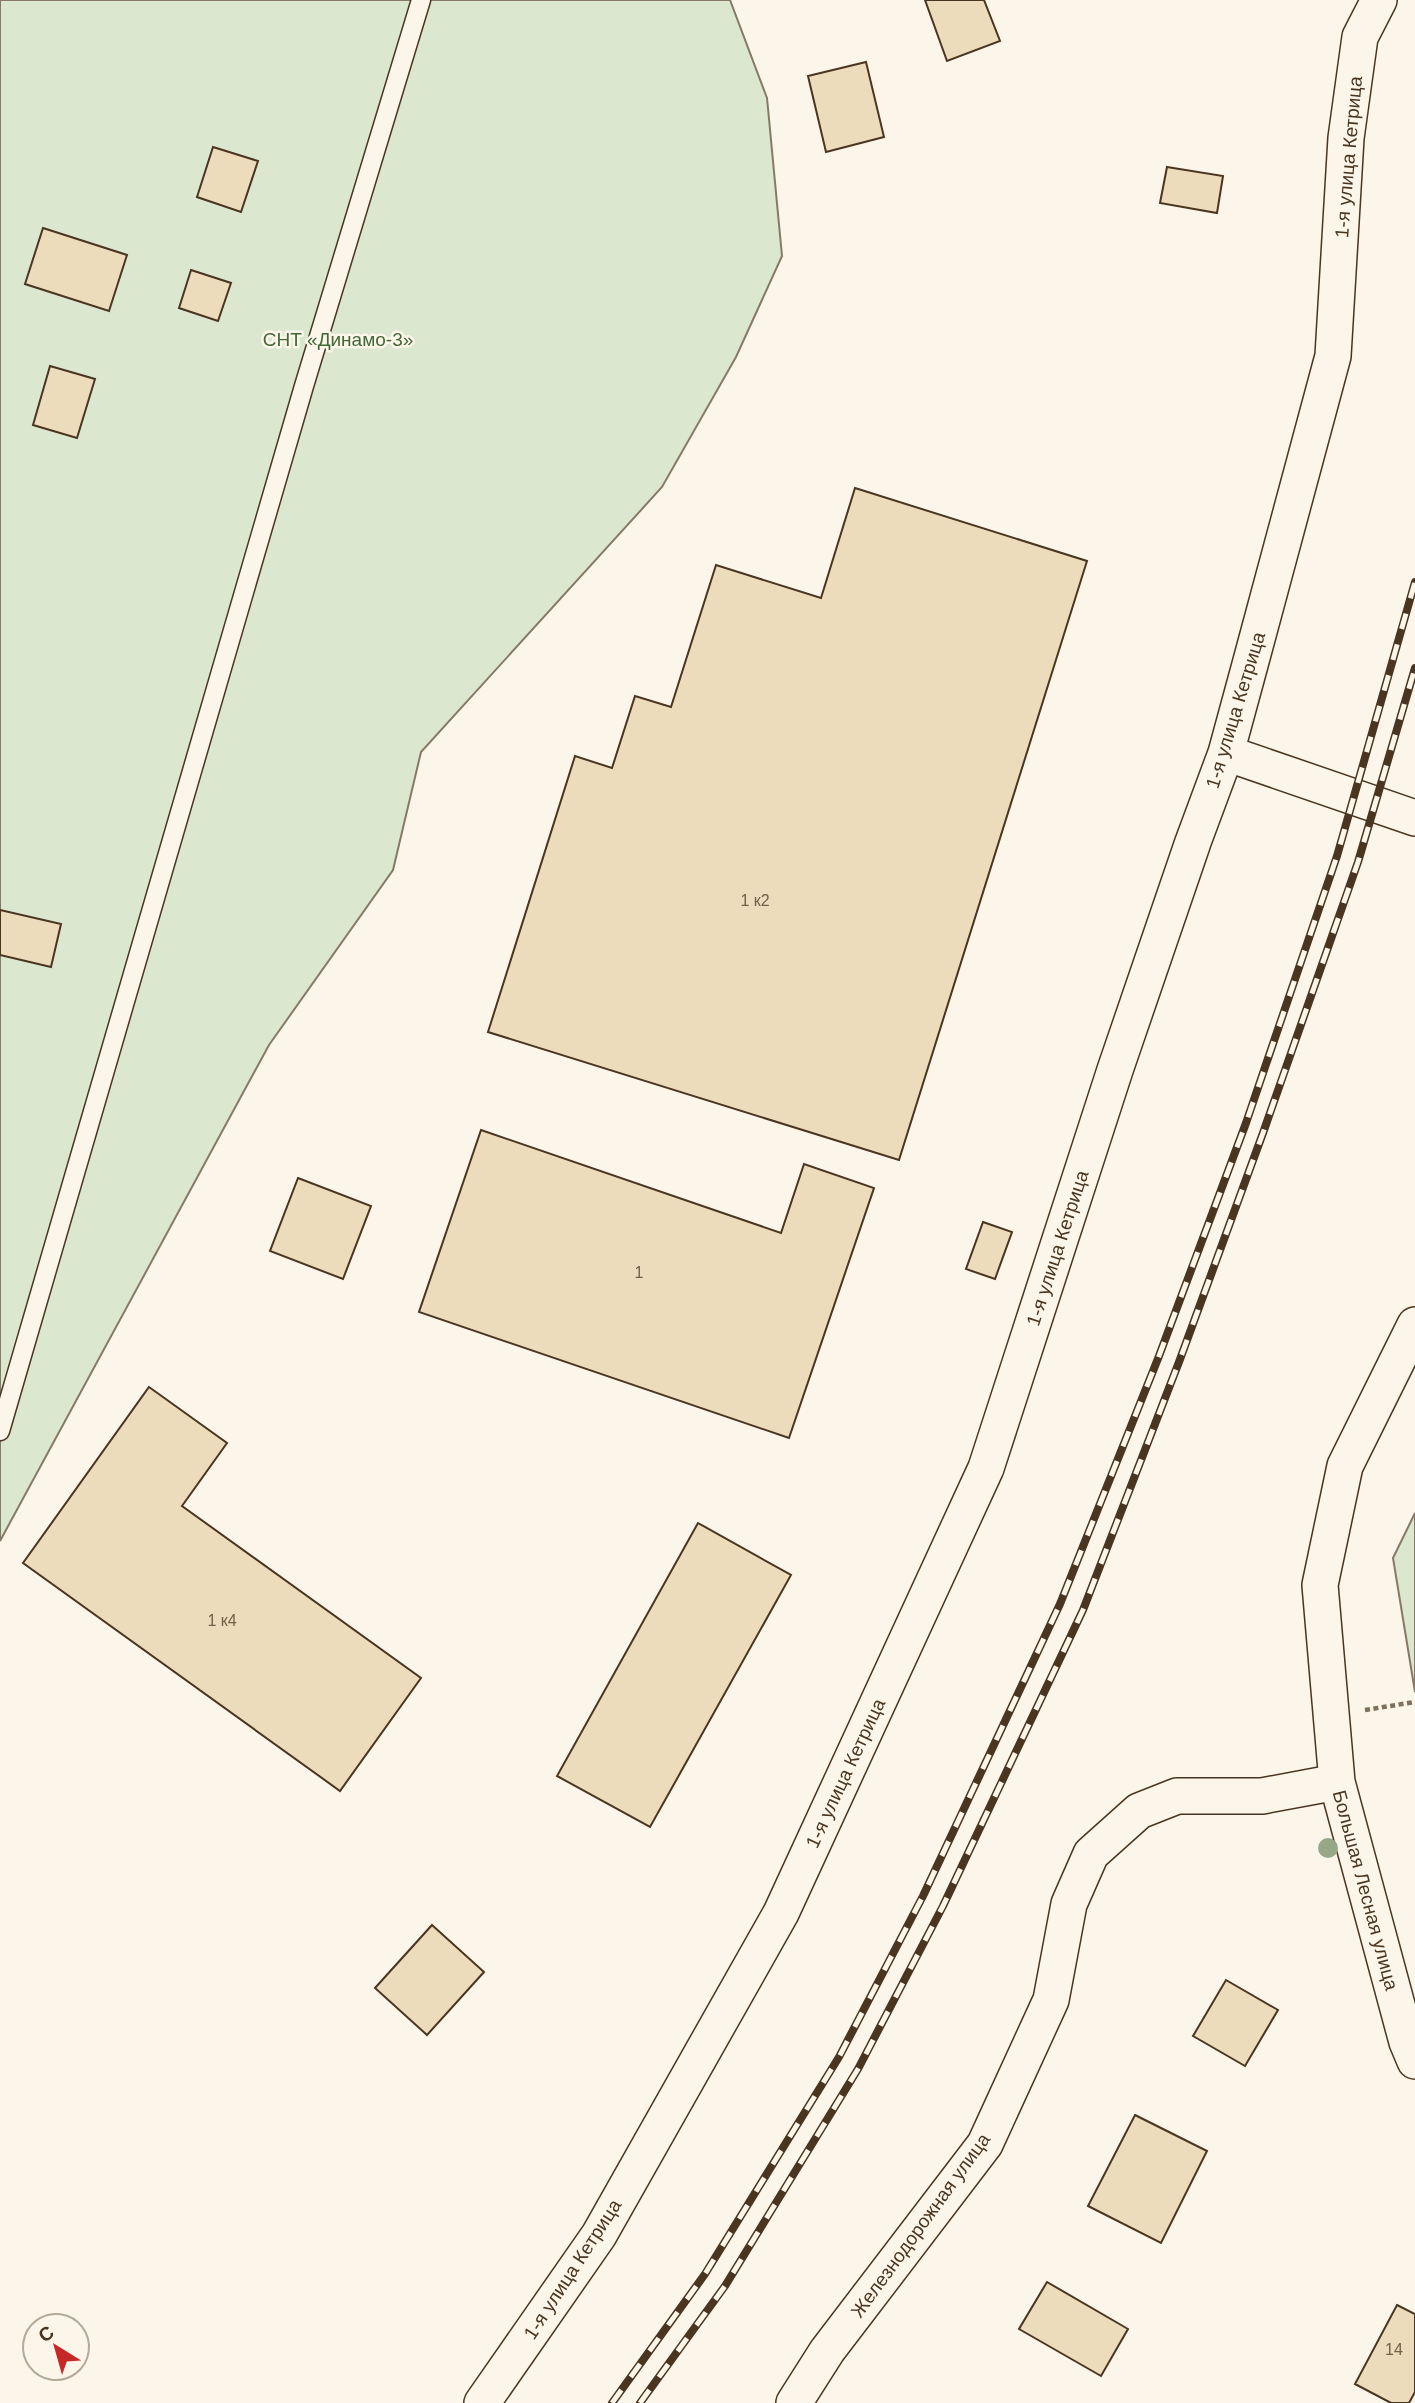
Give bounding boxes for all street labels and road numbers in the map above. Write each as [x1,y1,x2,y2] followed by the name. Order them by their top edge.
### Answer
[1331,75,1366,239] street label: 1-я улица Кетрица
[1202,629,1269,791] street label: 1-я улица Кетрица
[1022,1167,1093,1329] street label: 1-я улица Кетрица
[802,1695,889,1851] street label: 1-я улица Кетрица
[1329,1788,1402,1993] street label: Большая Лесная улица
[847,2129,994,2321] street label: Железнодорожная улица
[519,2195,626,2343] street label: 1-я улица Кетрица

